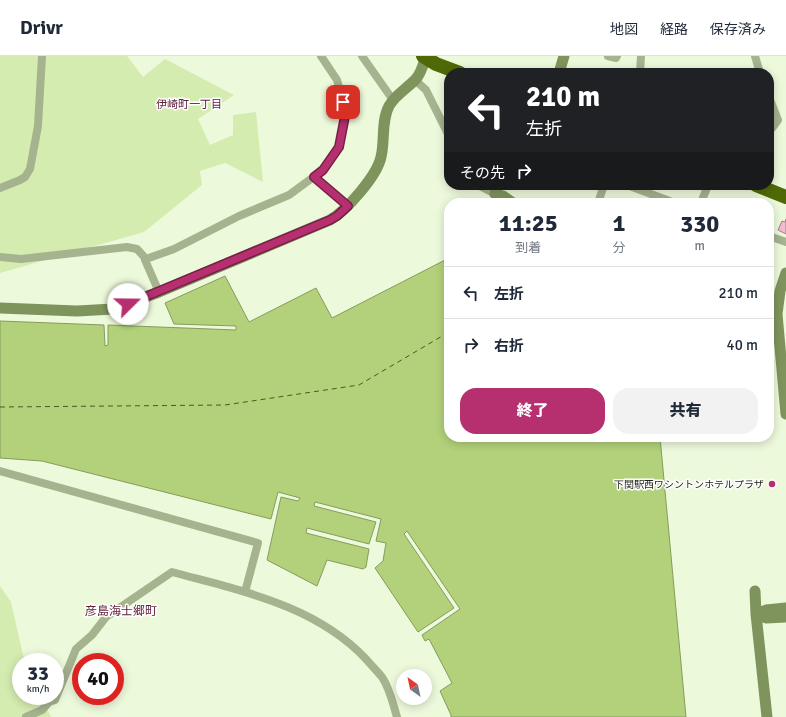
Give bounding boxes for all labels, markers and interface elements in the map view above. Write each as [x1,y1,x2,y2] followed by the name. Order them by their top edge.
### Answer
[20,16,63,40] text: Drivr
[610,21,638,38] text: 地図
[660,21,688,38] text: 経路
[710,21,766,38] text: 保存済み
[526,80,600,114] text: 210 m
[460,84,512,136] icon: left
[326,85,360,119] pin
[332,91,354,113] icon: arrive
[156,98,222,111] district label: 伊崎町一丁目
[526,118,562,140] text: 左折
[513,160,535,182] icon: right
[460,164,505,182] text: その先
[499,208,558,238] text: 11:25
[613,208,625,238] text: 1
[680,209,719,239] text: 330
[695,238,705,254] text: m
[515,240,541,256] text: 到着
[612,240,626,256] text: 分
[460,282,482,304] icon: left
[107,283,149,325] position arrow
[718,284,758,302] text: 210 m
[494,285,524,303] text: 左折
[460,334,482,356] icon: right
[727,336,758,354] text: 40 m
[494,337,524,355] text: 右折
[460,388,605,434] button: 終了
[613,388,758,434] button: 共有
[614,479,764,491] place label: 下関駅西ワシントンホテルプラザ
[767,479,777,489] marker: 下関駅西ワシントンホテルプラザ
[85,604,157,619] district label: 彦島海士郷町
[72,653,124,705] speed limit sign: 40
[27,661,49,686] text: 33
[396,669,432,705] north arrow
[396,669,432,705] map controls
[27,683,49,695] text: km/h

